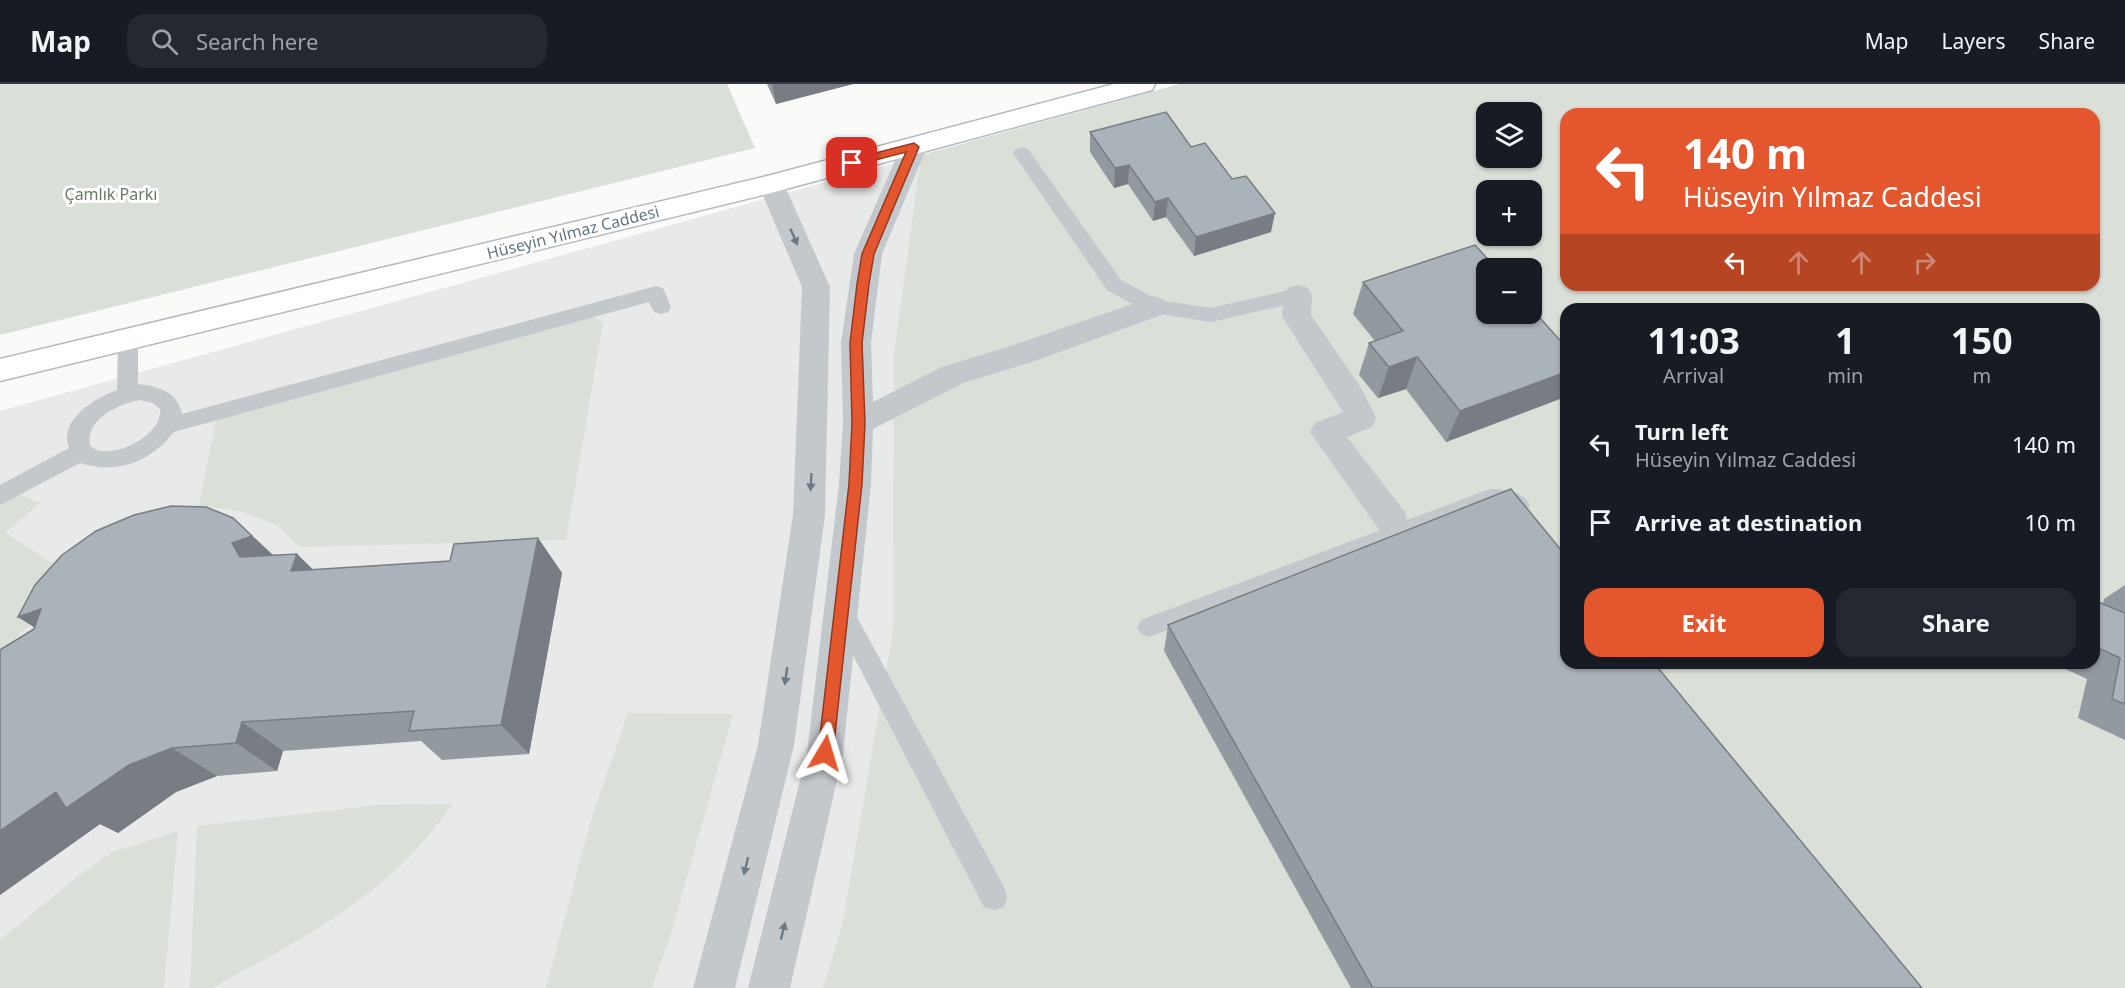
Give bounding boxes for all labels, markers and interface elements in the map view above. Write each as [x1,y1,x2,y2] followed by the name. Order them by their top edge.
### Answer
[127,14,547,68] search box
[30,22,91,60] text: Map
[148,25,181,58] icon: search
[196,26,318,56] text: Search here
[1865,27,1909,55] text: Map
[1942,27,2006,55] text: Layers
[2039,27,2095,55] text: Share
[1476,102,1542,324] map controls
[1476,102,1542,168] button: layers
[1683,124,1807,181] text: 140 m
[1584,132,1662,210] icon: left
[826,137,877,188] pin
[835,146,868,179] icon: arrive
[1683,178,1982,215] text: Hüseyin Yılmaz Caddesi
[1476,180,1542,246] button: +
[65,183,157,205] park label: Çamlık Parkı
[484,200,662,264] street label: Hüseyin Yılmaz Caddesi
[790,229,799,246] one-way arrow
[1719,246,1752,279] icon: left
[1782,246,1815,279] icon: ahead
[1845,246,1878,279] icon: ahead
[1908,246,1941,279] icon: right
[1476,258,1542,324] button: −
[1647,316,1740,365] text: 11:03
[1835,316,1856,365] text: 1
[1951,316,2013,365] text: 150
[1663,362,1724,389] text: Arrival
[1827,362,1863,389] text: min
[1972,362,1991,389] text: m
[1635,416,1729,446] text: Turn left
[1584,428,1617,461] icon: left
[2012,429,2076,459] text: 140 m
[1635,446,1856,473] text: Hüseyin Yılmaz Caddesi
[806,473,815,492] one-way arrow
[1584,506,1617,539] icon: arrive
[1635,507,1862,537] text: Arrive at destination
[2025,507,2076,537] text: 10 m
[1584,588,1824,657] button: Exit
[1836,588,2076,657] button: Share
[782,666,791,685] one-way arrow
[793,721,857,785] position arrow
[740,857,750,875] one-way arrow
[778,922,788,940] one-way arrow

